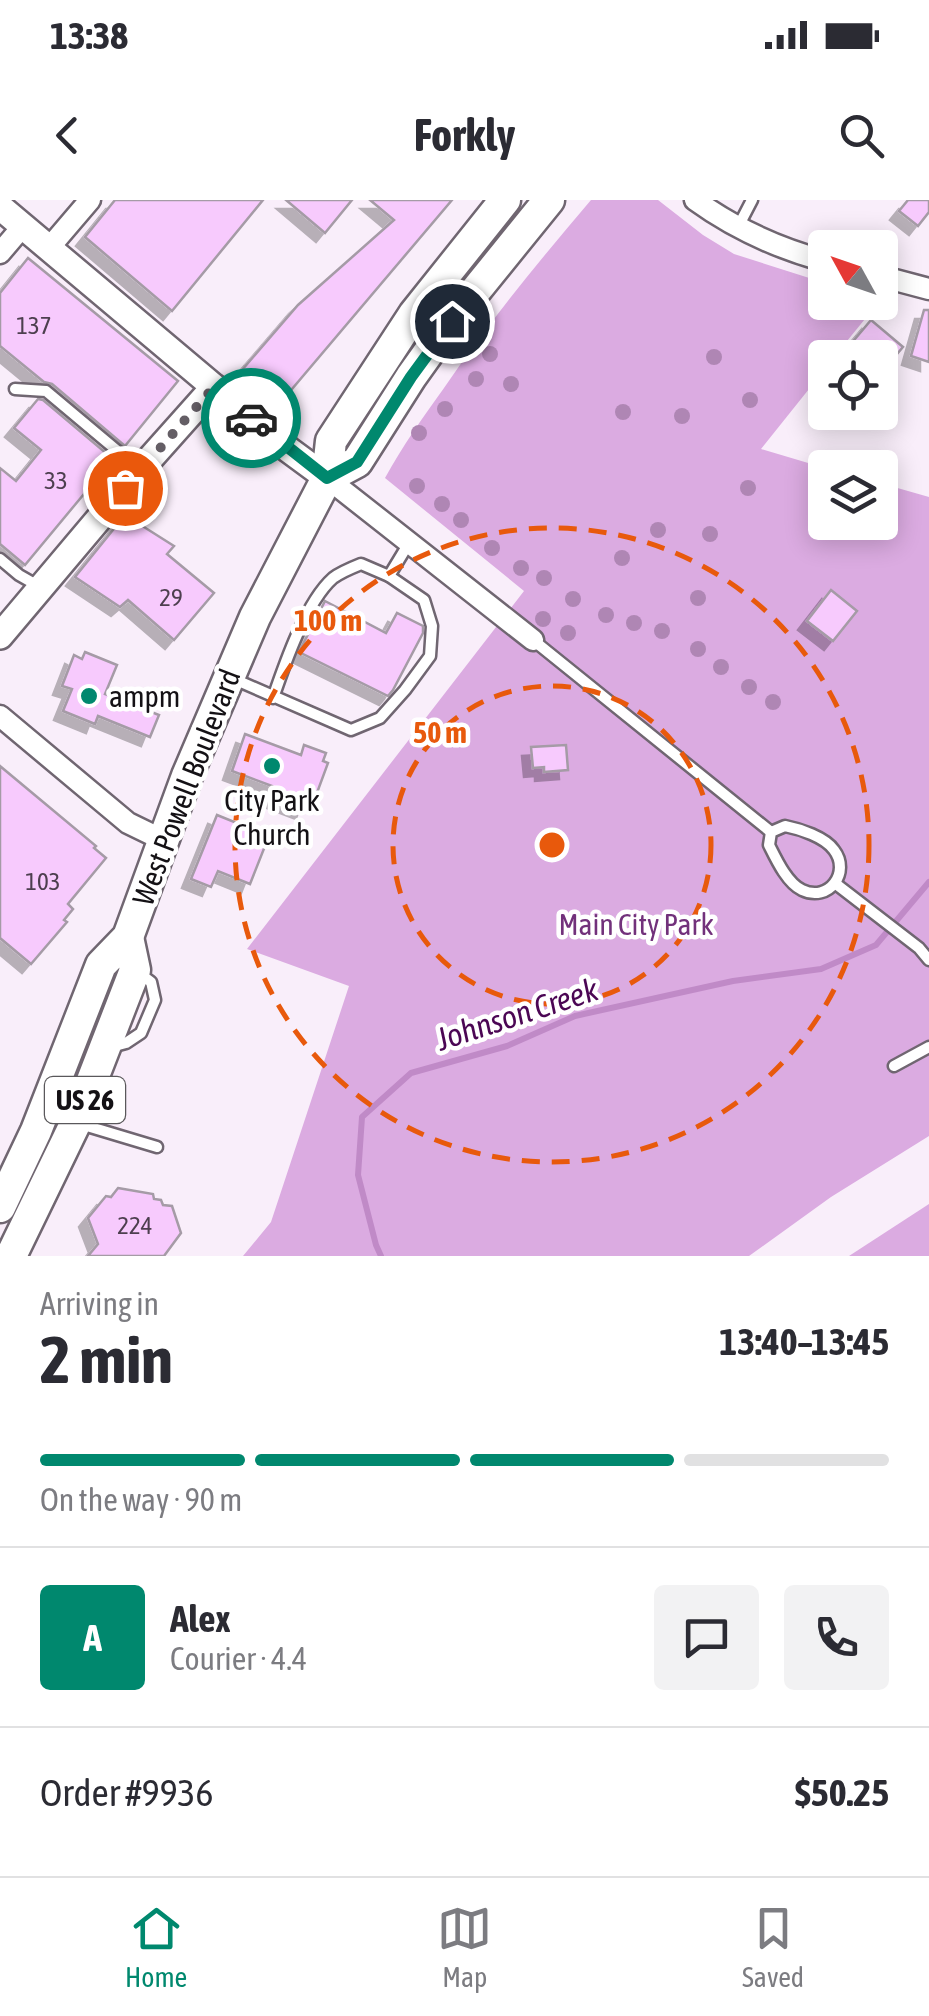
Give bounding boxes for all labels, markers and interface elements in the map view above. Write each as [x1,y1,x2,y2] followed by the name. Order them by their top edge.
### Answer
[50,14,128,57] text: 13:38
[40,108,95,163] icon: back
[834,108,889,163] icon: search
[414,109,515,161] text: Forkly
[808,230,898,320] north arrow
[808,230,898,540] map controls
[410,279,495,364] pin
[425,294,480,349] icon: home
[16,311,52,339] house number: 137
[808,340,898,430] button: locate
[201,368,301,468] courier
[224,391,279,446] icon: car
[83,446,168,531] pin
[808,450,898,540] button: layers
[98,461,153,516] icon: bag
[44,466,68,494] house number: 33
[159,583,183,611] house number: 29
[294,603,362,637] text: 100 m
[125,664,247,910] street label: West Powell Boulevard
[109,679,180,713] place label: ampm
[78,685,100,707] marker: ampm
[413,715,467,749] text: 50 m
[261,755,283,777] marker: City Park Church
[224,783,320,851] place label: City Park Church
[534,827,570,863] centre of rings
[25,867,61,895] house number: 103
[558,907,714,941] park label: Main City Park
[430,970,603,1058] water label: Johnson Creek
[45,1077,125,1123] road number: US 26
[117,1211,153,1239] house number: 224
[40,1285,159,1322] text: Arriving in
[719,1320,889,1363] text: 13:40–13:45
[40,1322,173,1397] text: 2 min
[40,1481,242,1518] text: On the way · 90 m
[654,1585,759,1690] button: chat
[784,1585,889,1690] button: phone
[170,1597,231,1640] text: Alex
[83,1616,102,1659] text: A
[170,1640,307,1677] text: Courier · 4.4
[40,1771,213,1814] text: Order #9936
[795,1771,889,1814] text: $50.25
[125,1901,187,1993] tab: Home
[437,1901,492,1993] tab: Map
[742,1901,804,1993] tab: Saved

